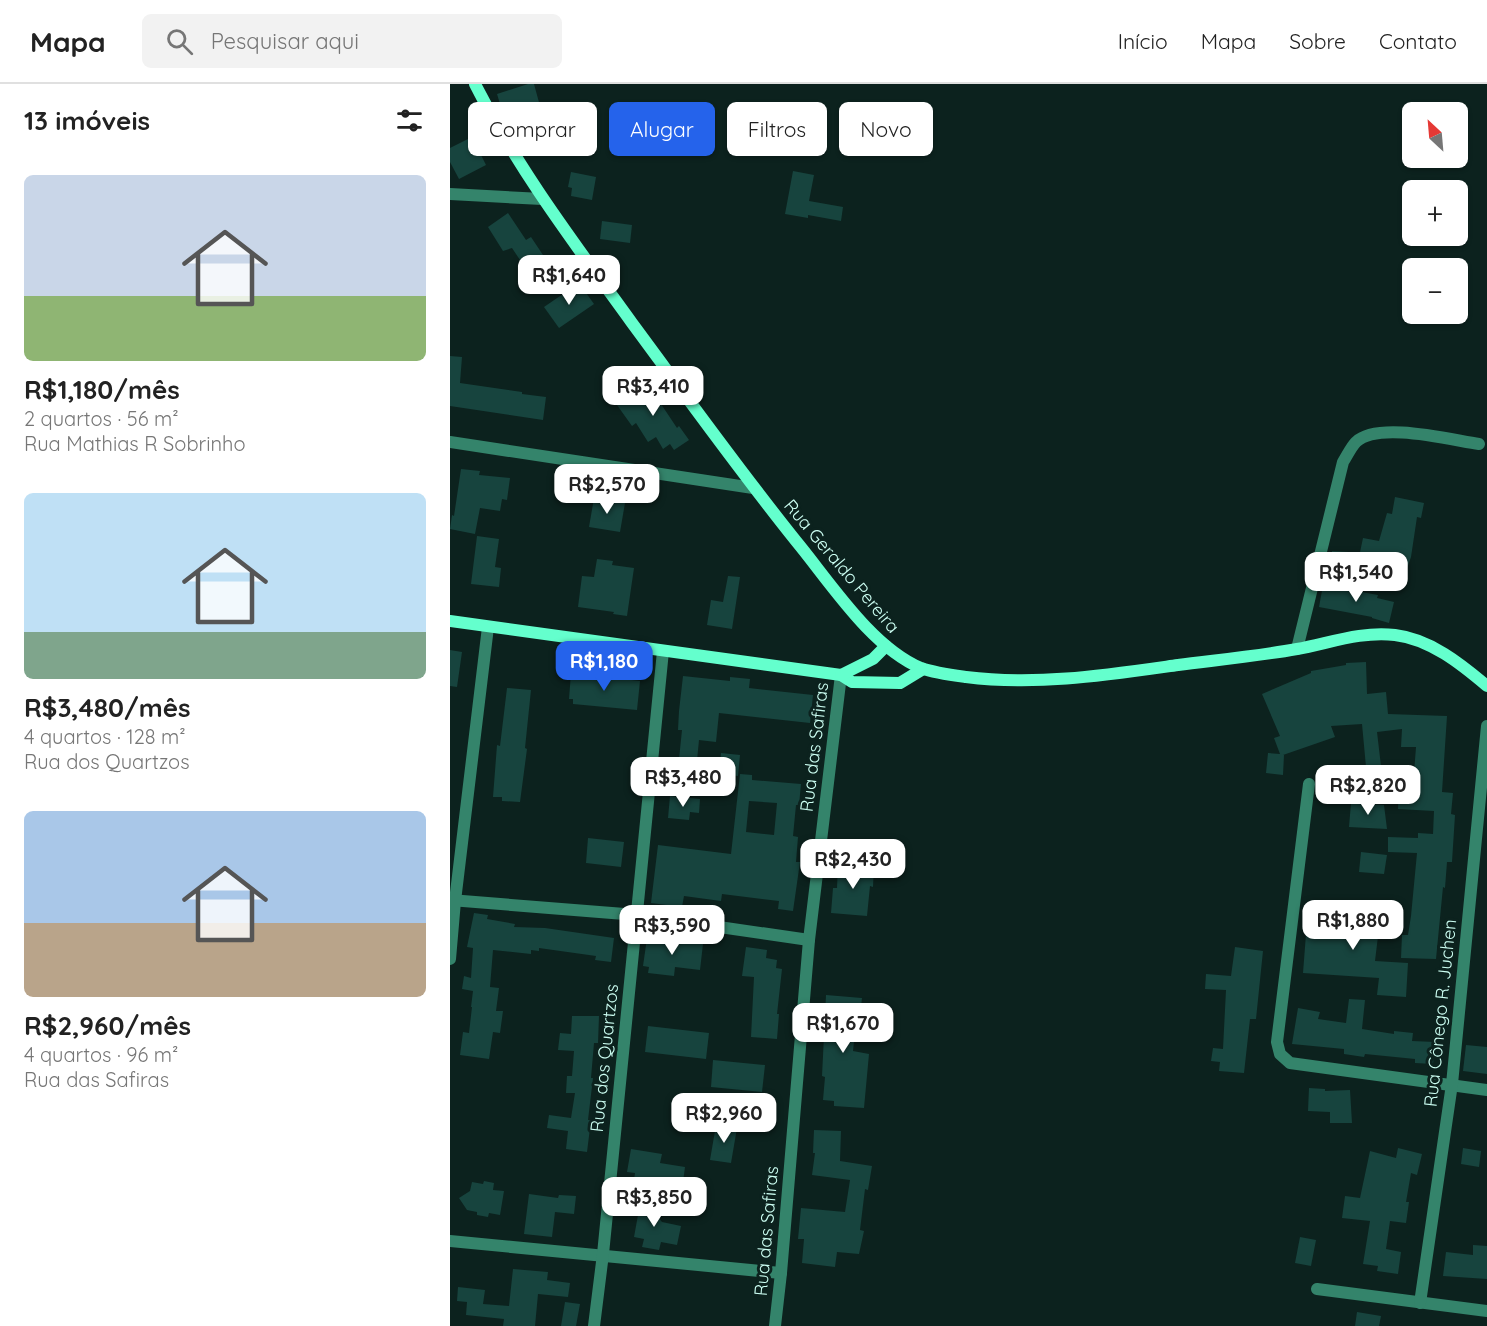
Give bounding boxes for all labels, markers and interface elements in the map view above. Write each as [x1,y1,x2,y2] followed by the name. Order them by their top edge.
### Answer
[142,14,562,68] search box
[30,24,106,59] text: Mapa
[163,25,196,58] icon: search
[211,27,359,55] text: Pesquisar aqui
[1118,28,1168,54] text: Início
[1201,28,1256,54] text: Mapa
[1289,28,1346,54] text: Sobre
[1379,28,1457,54] text: Contato
[468,102,597,156] chip: Comprar
[609,102,715,156] chip: Alugar
[727,102,827,156] chip: Filtros
[839,102,933,156] chip: Novo
[1402,102,1468,168] north arrow
[1402,102,1468,324] map controls
[24,104,150,137] text: 13 imóveis
[393,104,426,137] icon: filters
[1402,180,1468,246] button: +
[171,214,279,322] icon: home
[514,255,624,306] pin: R$1,640
[1402,258,1468,324] button: −
[532,262,606,287] text: R$1,640
[598,366,708,417] pin: R$3,410
[24,373,180,406] text: R$1,180/mês
[616,373,690,398] text: R$3,410
[24,406,179,431] text: 2 quartos · 56 m²
[24,431,245,456] text: Rua Mathias R Sobrinho
[552,464,662,515] pin: R$2,570
[568,471,646,496] text: R$2,570
[779,494,905,638] street label: Rua Geraldo Pereira
[171,532,279,640] icon: home
[1301,552,1411,603] pin: R$1,540
[1319,559,1393,584] text: R$1,540
[549,641,659,692] pin: R$1,180
[570,648,638,673] text: R$1,180
[795,681,833,813] street label: Rua das Safiras
[24,691,191,724] text: R$3,480/mês
[24,724,186,749] text: 4 quartos · 128 m²
[24,749,190,774] text: Rua dos Quartzos
[628,757,738,808] pin: R$3,480
[645,764,721,789] text: R$3,480
[1313,765,1423,816] pin: R$2,820
[1329,772,1407,797] text: R$2,820
[798,839,908,890] pin: R$2,430
[814,846,892,871] text: R$2,430
[171,850,279,958] icon: home
[1298,900,1408,951] pin: R$1,880
[617,905,727,956] pin: R$3,590
[1316,907,1390,932] text: R$1,880
[633,912,711,937] text: R$3,590
[1419,918,1461,1108] street label: Rua Cônego R. Juchen
[585,983,623,1133] street label: Rua dos Quartzos
[788,1003,898,1054] pin: R$1,670
[24,1009,191,1042] text: R$2,960/mês
[806,1010,880,1035] text: R$1,670
[24,1042,178,1067] text: 4 quartos · 96 m²
[24,1067,169,1092] text: Rua das Safiras
[669,1093,779,1144] pin: R$2,960
[685,1100,763,1125] text: R$2,960
[749,1165,783,1297] street label: Rua das Safiras
[599,1177,709,1228] pin: R$3,850
[616,1184,692,1209] text: R$3,850

